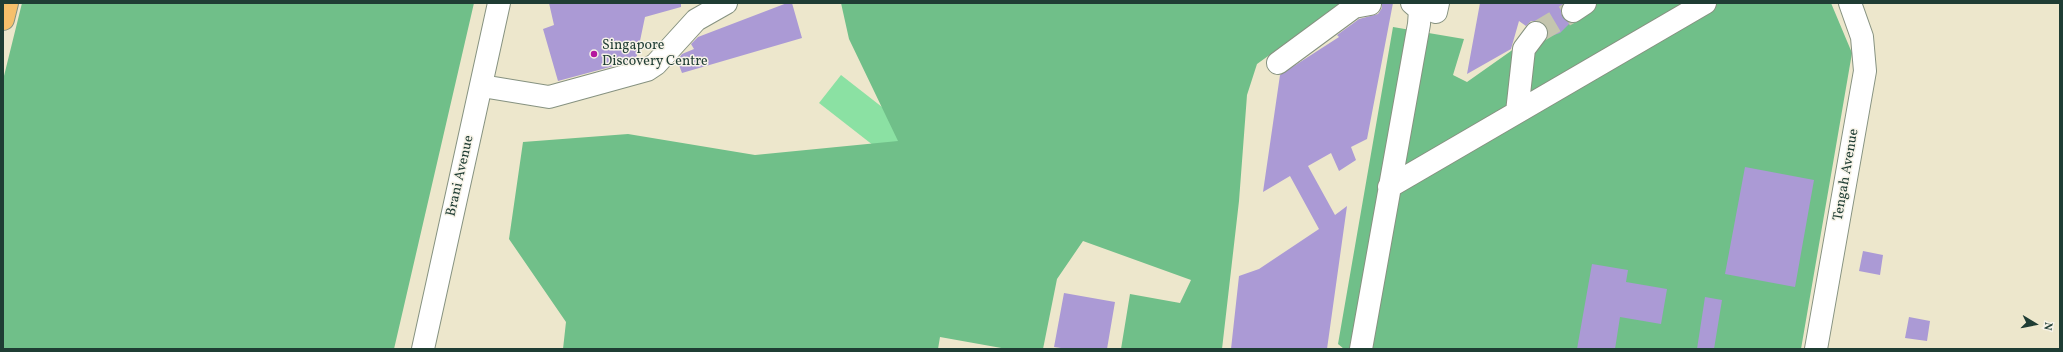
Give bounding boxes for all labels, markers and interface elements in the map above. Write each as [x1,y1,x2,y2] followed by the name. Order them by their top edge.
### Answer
[602,38,708,70] place label: Singapore Discovery Centre
[589,49,599,59] marker: Singapore Discovery Centre
[1831,128,1863,222] street label: Tengah Avenue
[444,134,478,218] street label: Brani Avenue
[2015,304,2055,344] north arrow
[2039,321,2055,331] text: N

